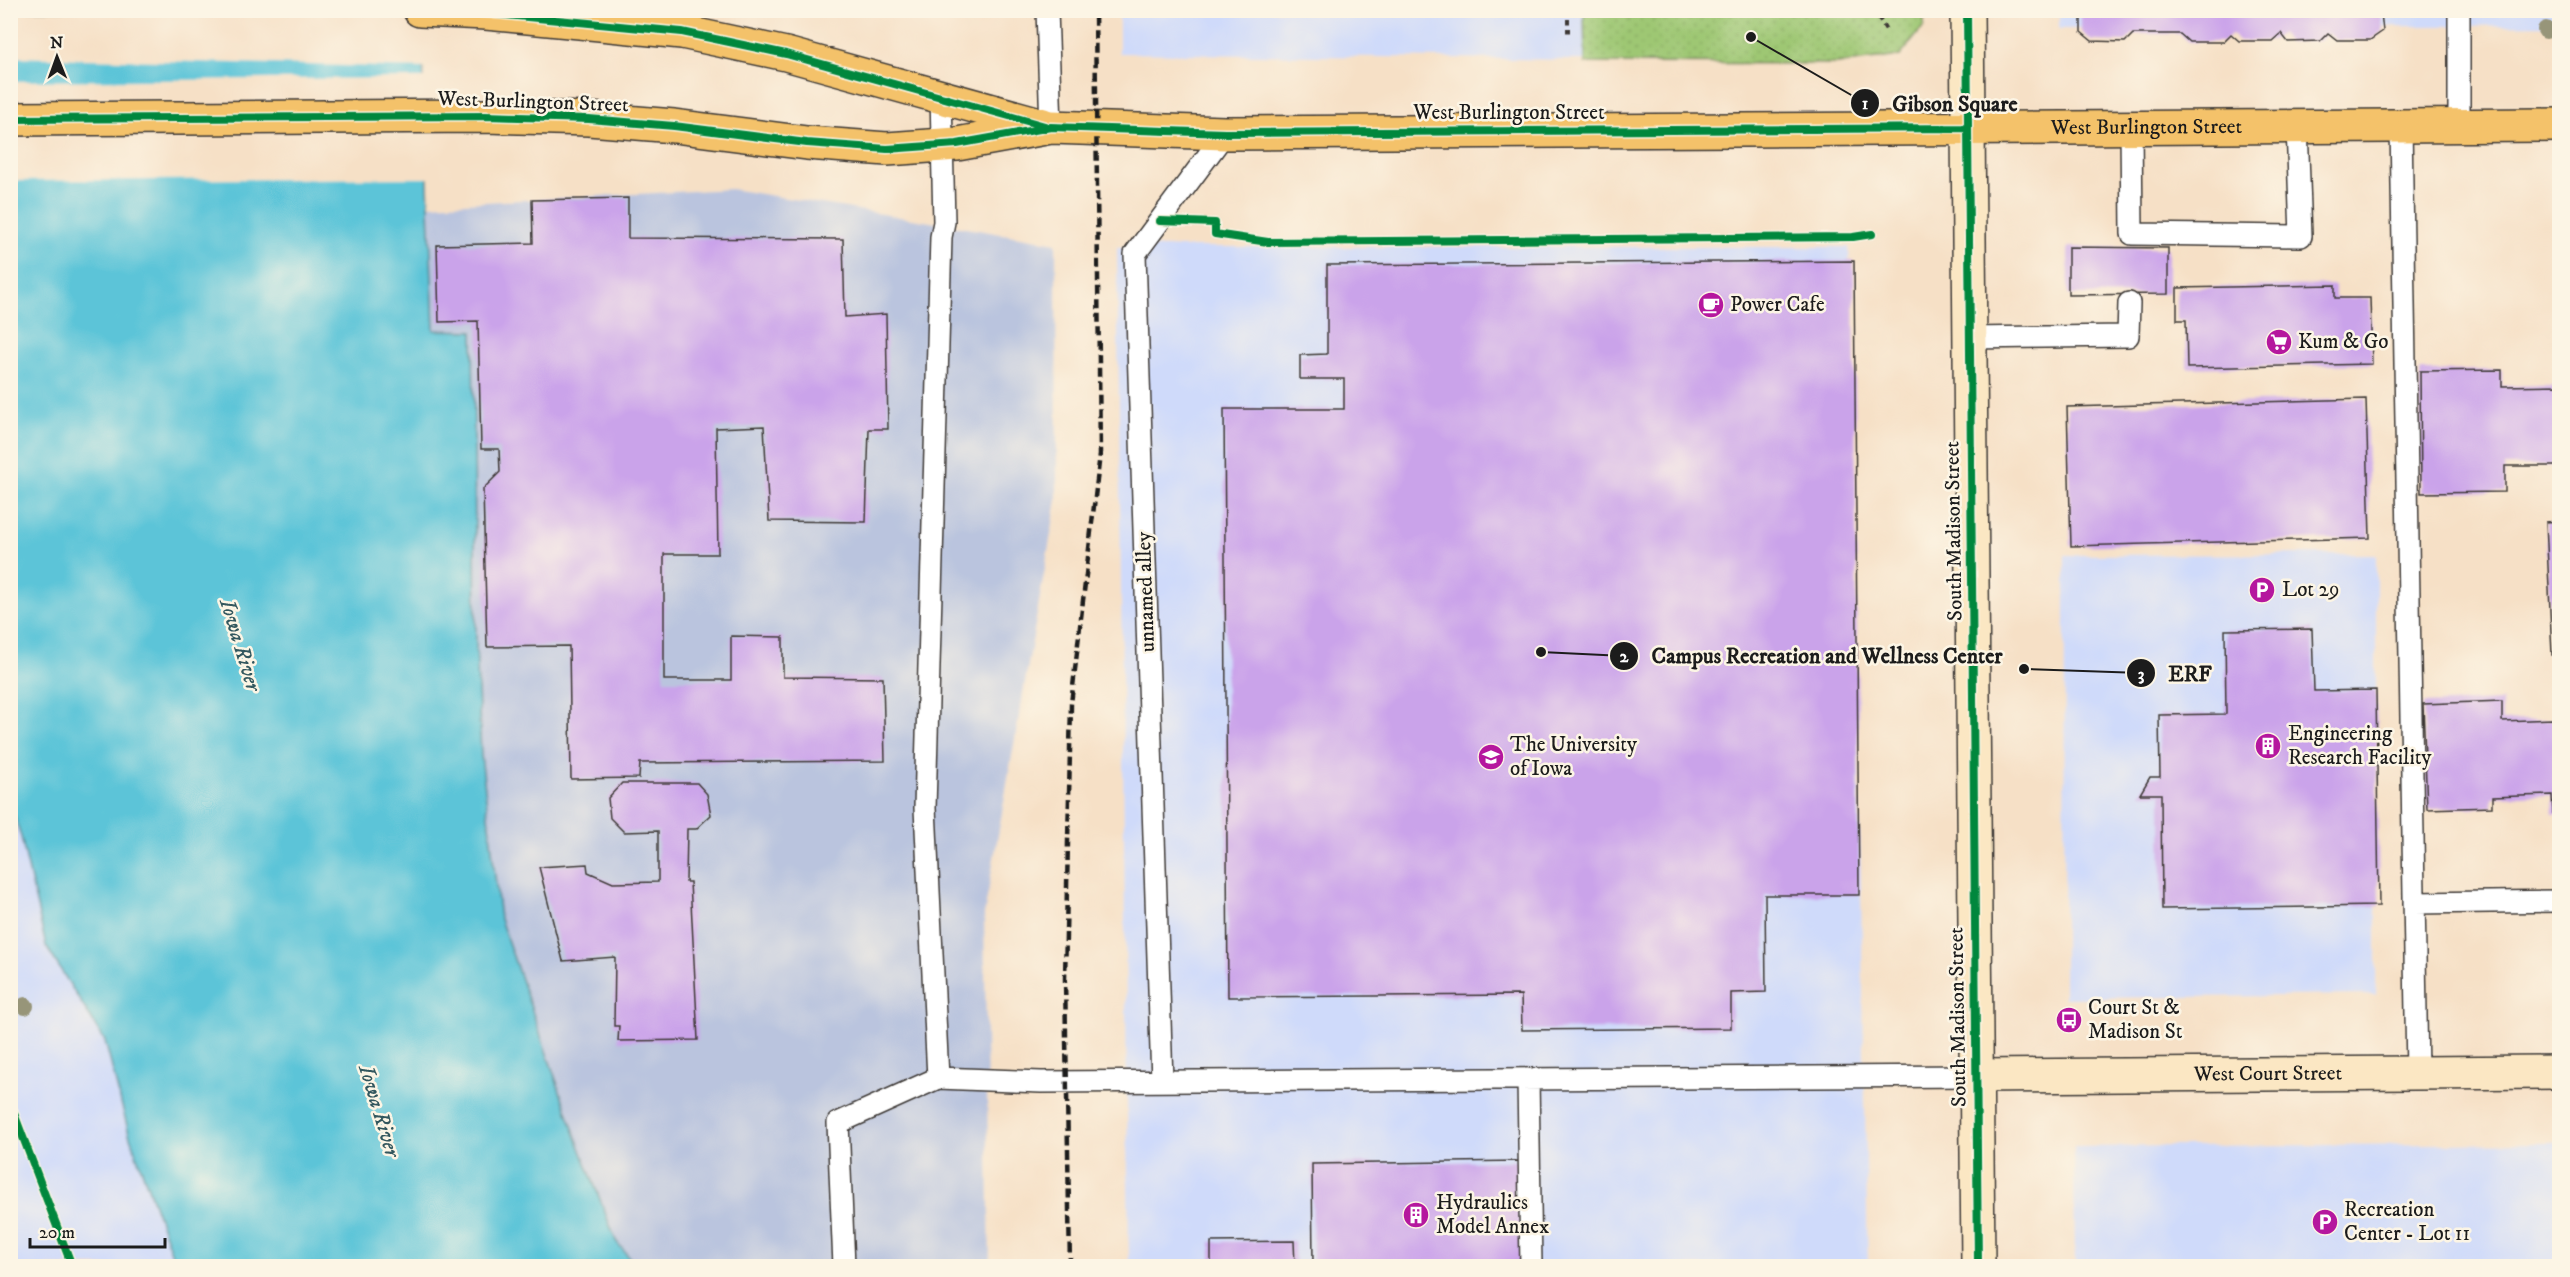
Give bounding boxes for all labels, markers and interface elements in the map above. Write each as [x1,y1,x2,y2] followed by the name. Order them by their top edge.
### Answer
[27,27,87,87] north arrow
[50,33,63,53] text: N
[1850,83,2029,123] callout: Gibson Square
[436,86,629,118] street label: West Burlington Street
[1892,91,2018,118] text: Gibson Square
[1862,93,1869,115] text: 1
[1412,100,1605,126] street label: West Burlington Street
[2050,114,2243,141] street label: West Burlington Street
[1696,290,1726,320] cafe icon: Power Cafe
[1730,292,1825,318] place label: Power Cafe
[2264,327,2294,357] supermarket icon: Kum & Go
[2298,329,2389,355] place label: Kum & Go
[1939,441,1969,621] street label: South Madison Street
[1131,530,1161,653] street label: unnamed alley
[2247,575,2277,605] parking icon: Lot 29
[2282,577,2339,603] place label: Lot 29
[213,594,267,696] water label: Iowa River
[1609,636,2014,676] callout: Campus Recreation and Wellness Center
[1652,643,2003,670] text: Campus Recreation and Wellness Center
[1620,646,1630,668] text: 2
[2126,653,2224,693] callout: ERF
[2168,661,2212,688] text: ERF
[2138,664,2145,686] text: 3
[2288,721,2432,771] place label: Engineering Research Facility
[2253,731,2283,761] building icon: Engineering Research Facility
[1510,732,1638,782] place label: The University of Iowa
[1476,742,1506,772] school or university icon: The University of Iowa
[1943,927,1973,1107] street label: South Madison Street
[2088,995,2183,1045] place label: Court St & Madison St
[2054,1005,2084,1035] bus stop icon: Court St & Madison St
[352,1060,406,1162] water label: Iowa River
[2193,1060,2343,1088] street label: West Court Street
[1436,1190,1549,1240] place label: Hydraulics Model Annex
[2344,1197,2470,1247] place label: Recreation Center - Lot 11
[1401,1200,1431,1230] building icon: Hydraulics Model Annex
[2310,1207,2340,1237] parking icon: Recreation Center - Lot 11
[30,1211,165,1249] scale bar
[39,1222,75,1244] text: 20 m

